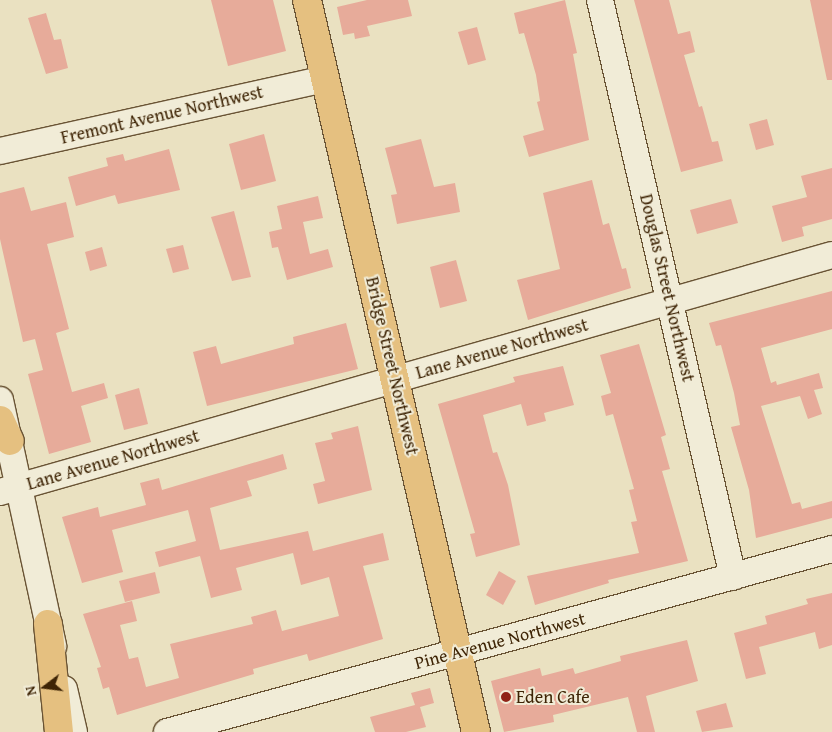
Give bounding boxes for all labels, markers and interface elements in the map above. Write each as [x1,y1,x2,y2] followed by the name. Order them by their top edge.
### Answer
[59,81,265,149] street label: Fremont Avenue Northwest
[635,192,699,384] street label: Douglas Street Northwest
[361,275,423,457] street label: Bridge Street Northwest
[413,314,591,384] street label: Lane Avenue Northwest
[24,425,202,495] street label: Lane Avenue Northwest
[412,608,588,674] street label: Pine Avenue Northwest
[20,662,70,712] north arrow
[20,684,41,698] text: N
[516,686,590,708] place label: Eden Cafe
[500,691,512,703] marker: Eden Cafe

